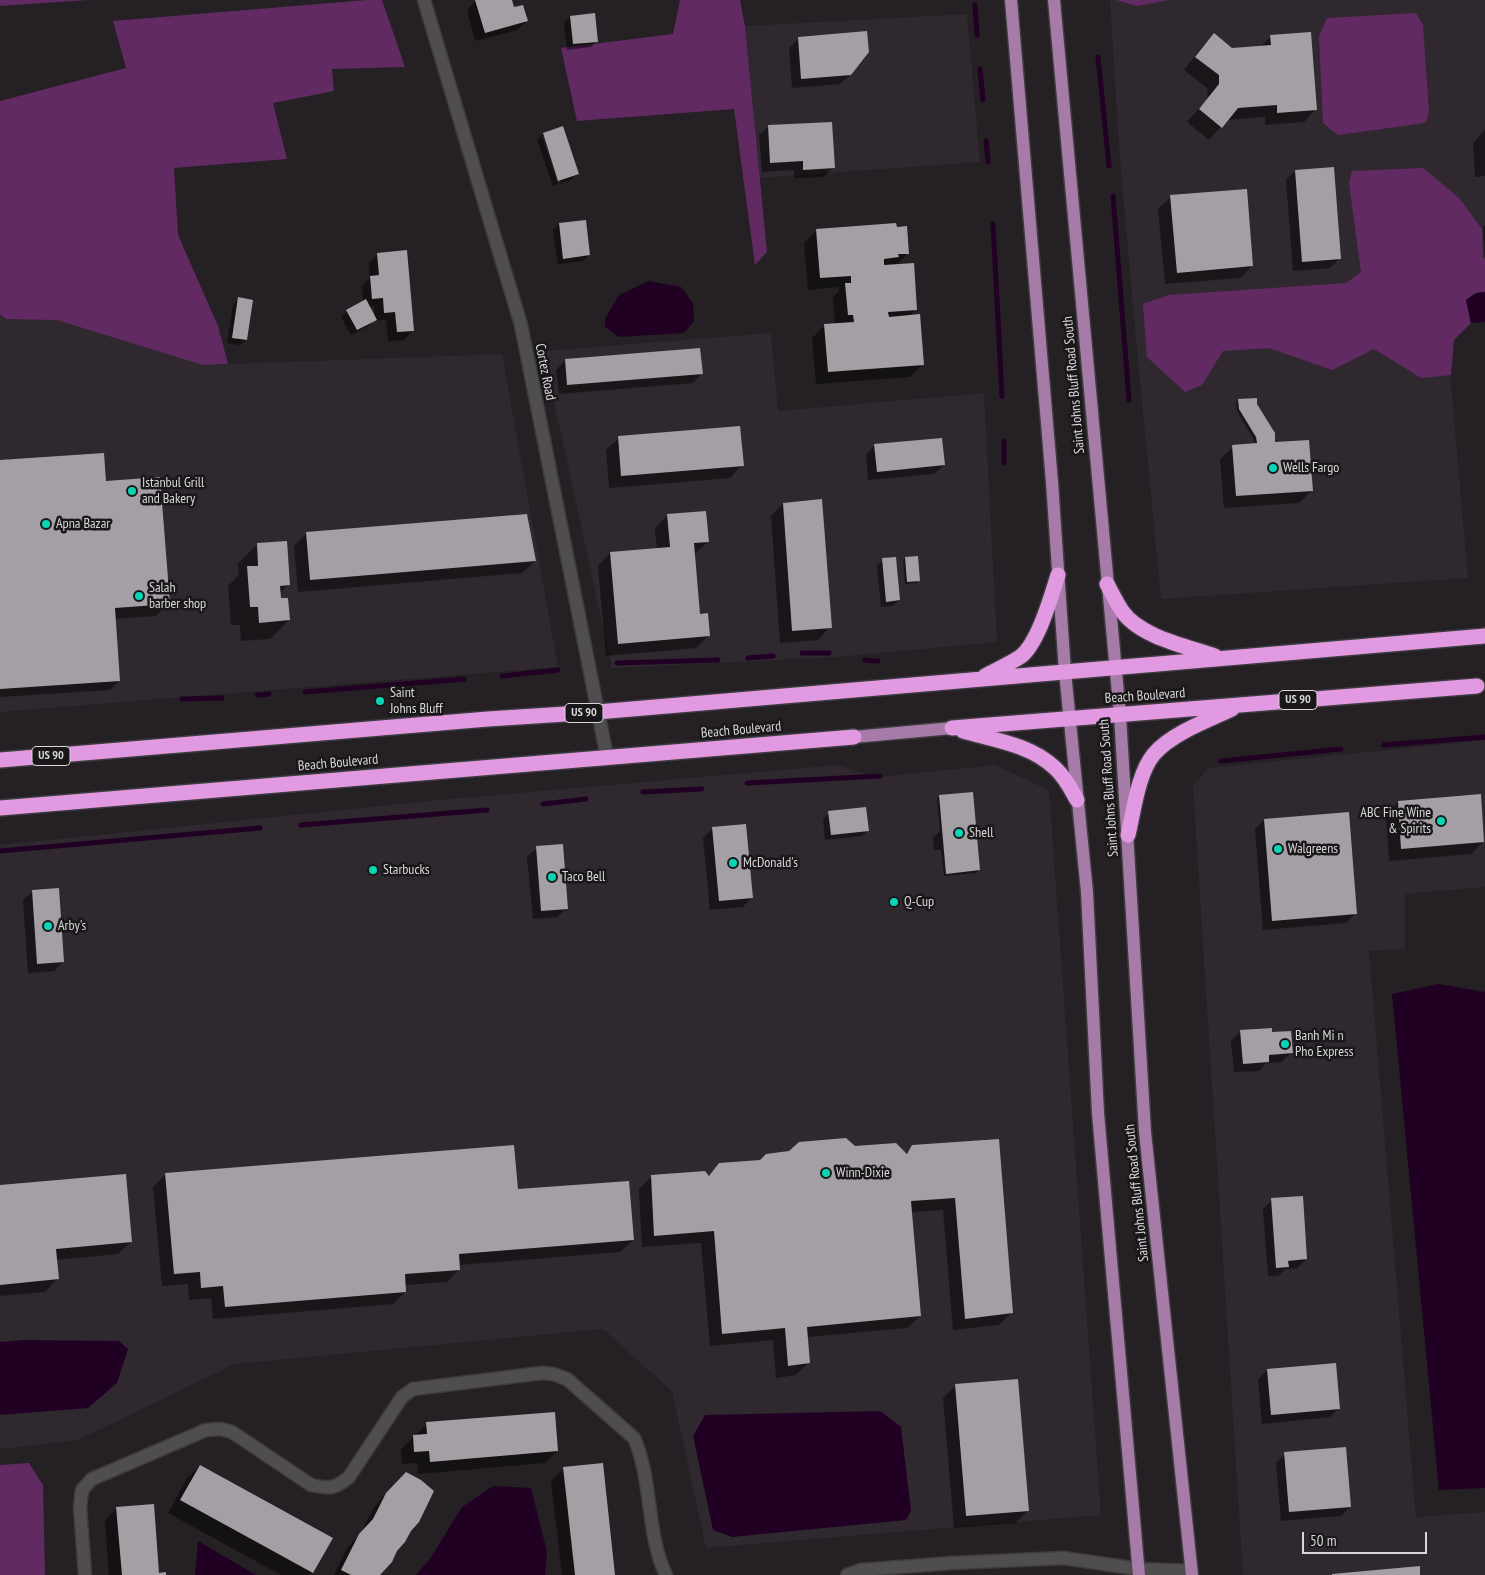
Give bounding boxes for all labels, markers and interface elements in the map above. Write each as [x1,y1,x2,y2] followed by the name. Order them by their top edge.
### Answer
[1060,315,1088,455] street label: Saint Johns Bluff Road South
[531,342,559,402] street label: Cortez Road
[1283,460,1339,476] place label: Wells Fargo
[1267,462,1279,474] marker: Wells Fargo
[142,475,204,508] place label: Istanbul Grill and Bakery
[126,485,138,497] marker: Istanbul Grill and Bakery
[56,516,110,532] place label: Apna Bazar
[40,518,52,530] marker: Apna Bazar
[149,580,206,612] place label: Salah barber shop
[133,590,145,602] marker: Salah barber shop
[390,685,443,718] place label: Saint Johns Bluff
[1104,685,1186,707] street label: Beach Boulevard
[1279,690,1317,710] road number: US 90
[374,695,386,707] marker: Saint Johns Bluff
[565,704,603,722] road number: US 90
[700,718,782,742] street label: Beach Boulevard
[1096,719,1122,857] street label: Saint Johns Bluff Road South
[32,746,70,766] road number: US 90
[297,751,379,775] street label: Beach Boulevard
[1360,805,1431,838] place label: ABC Fine Wine & Spirits
[1435,815,1447,827] marker: ABC Fine Wine & Spirits
[969,825,993,841] place label: Shell
[953,827,965,839] marker: Shell
[1288,841,1338,857] place label: Walgreens
[1272,843,1284,855] marker: Walgreens
[743,855,798,871] place label: McDonald's
[727,857,739,869] marker: McDonald's
[383,862,430,878] place label: Starbucks
[367,864,379,876] marker: Starbucks
[562,869,605,885] place label: Taco Bell
[546,871,558,883] marker: Taco Bell
[904,894,934,910] place label: Q-Cup
[888,896,900,908] marker: Q-Cup
[58,918,86,934] place label: Arby's
[42,920,54,932] marker: Arby's
[1295,1028,1353,1060] place label: Banh Mi n Pho Express
[1279,1038,1291,1050] marker: Banh Mi n Pho Express
[1121,1123,1153,1263] street label: Saint Johns Bluff Road South
[836,1165,890,1181] place label: Winn-Dixie
[820,1167,832,1179] marker: Winn-Dixie
[1305,1522,1430,1554] scale bar
[1310,1531,1336,1550] text: 50 m

